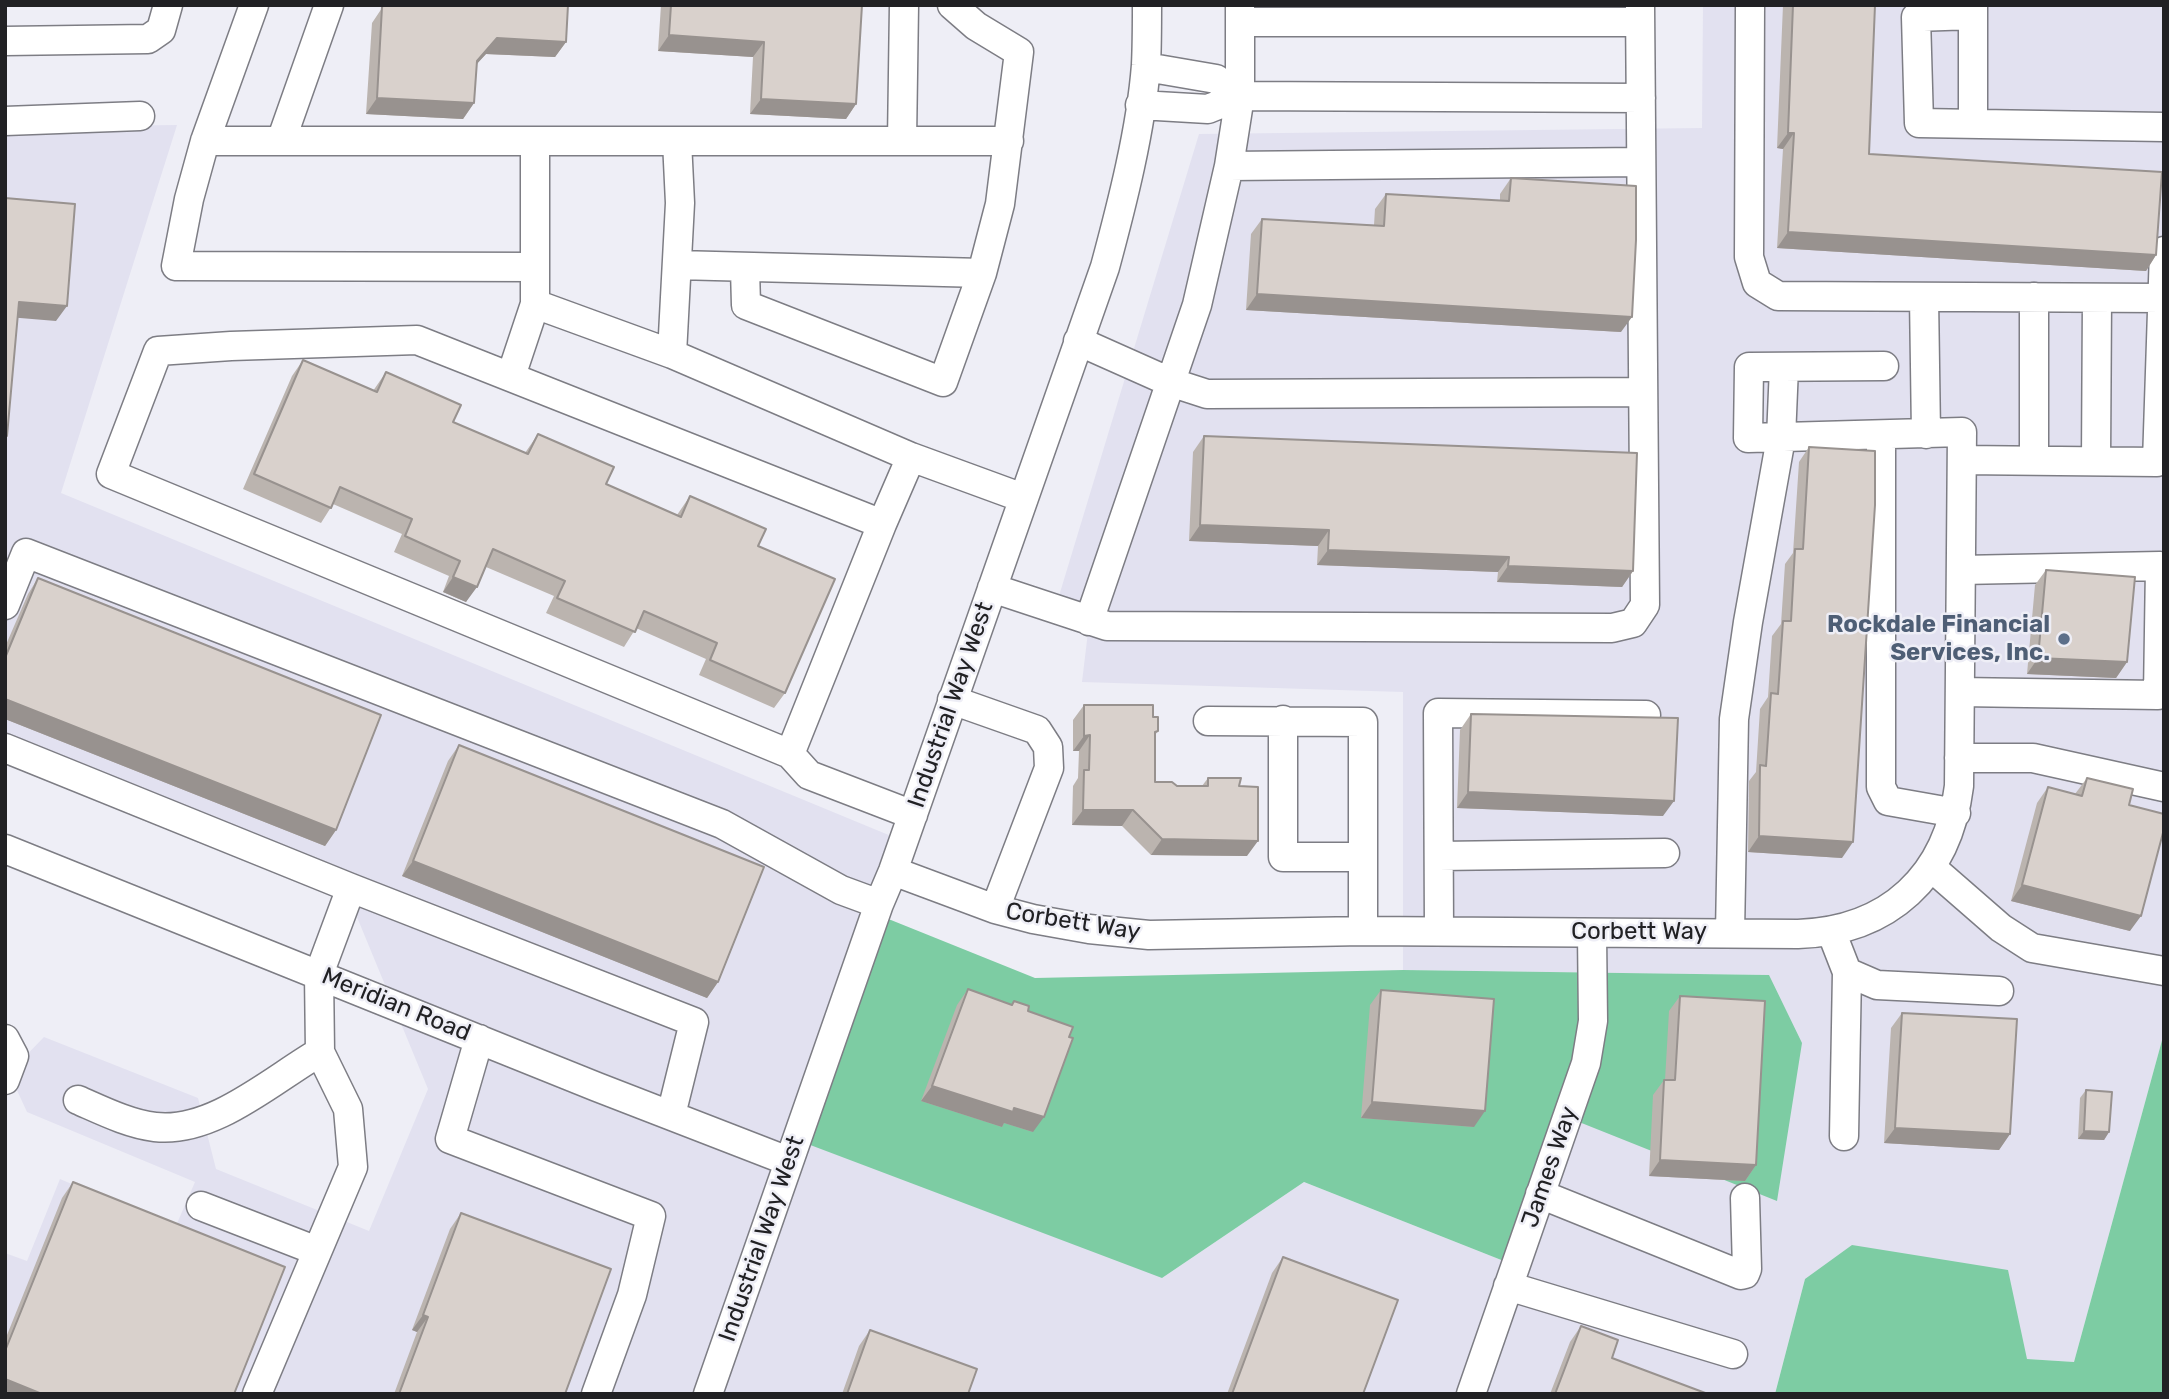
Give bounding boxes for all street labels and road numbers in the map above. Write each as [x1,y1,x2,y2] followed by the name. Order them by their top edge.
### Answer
[902,598,1000,812] street label: Industrial Way West
[1004,897,1142,947] street label: Corbett Way
[1571,918,1707,946] street label: Corbett Way
[317,962,475,1048] street label: Meridian Road
[1516,1103,1584,1231] street label: James Way
[713,1132,811,1346] street label: Industrial Way West

